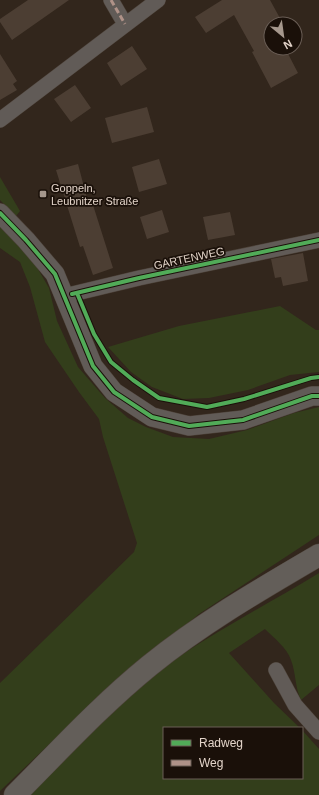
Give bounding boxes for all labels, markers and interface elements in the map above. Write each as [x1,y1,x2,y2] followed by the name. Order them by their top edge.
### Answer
[263,16,303,56] north arrow
[281,38,294,52] text: N
[51,182,138,207] place label: Goppeln, Leubnitzer Straße
[38,189,48,199] marker: Goppeln, Leubnitzer Straße
[153,245,225,271] street label: GARTENWEG
[163,727,303,779] legend
[199,736,243,750] text: Radweg
[199,756,223,770] text: Weg

